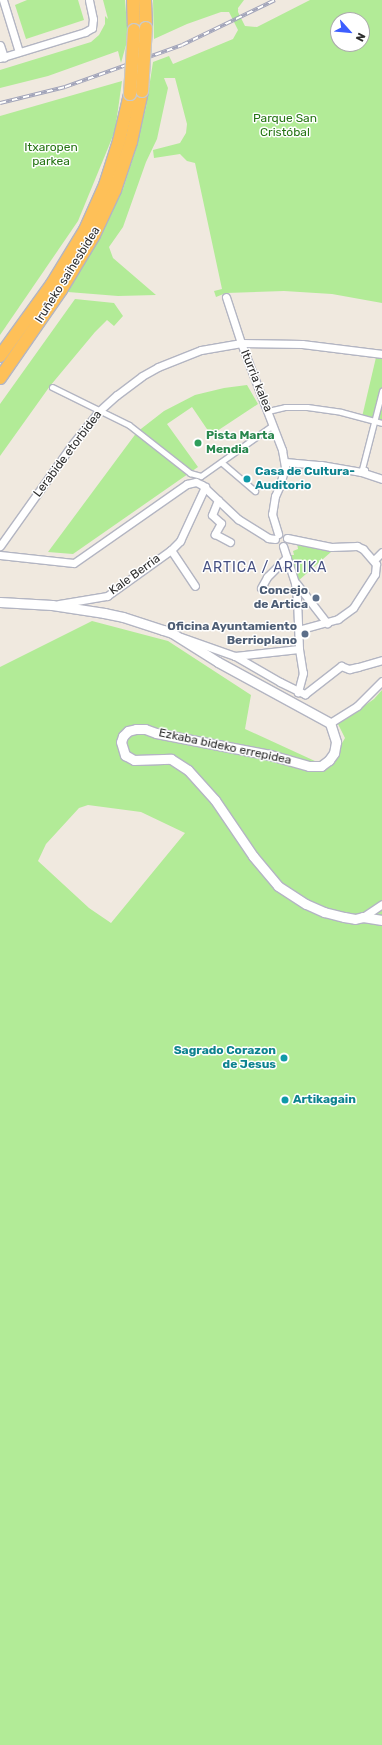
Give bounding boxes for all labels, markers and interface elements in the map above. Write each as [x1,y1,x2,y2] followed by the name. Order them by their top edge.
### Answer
[330,12,370,52] north arrow
[353,31,368,44] text: N
[253,112,317,140] park label: Parque San Cristóbal
[24,141,78,169] park label: Itxaropen parkea
[32,224,104,326] street label: Iruñeko saihesbidea
[237,348,275,414] street label: Iturria kalea
[31,408,105,500] street label: Lerabide etorbidea
[206,429,275,457] place label: Pista Marta Mendia
[193,438,203,448] marker: Pista Marta Mendia
[255,465,355,493] place label: Casa de Cultura- Auditorio
[242,474,252,484] marker: Casa de Cultura- Auditorio
[107,552,163,598] street label: Kale Berria
[202,560,328,576] district label: ARTICA / ARTIKA
[254,584,308,612] place label: Concejo de Artica
[311,593,321,603] marker: Concejo de Artica
[167,620,297,648] place label: Oficina Ayuntamiento Berrioplano
[300,629,310,639] marker: Oficina Ayuntamiento Berrioplano
[157,726,293,768] street label: Ezkaba bideko errepidea
[174,1044,276,1072] place label: Sagrado Corazon de Jesus
[279,1053,289,1063] marker: Sagrado Corazon de Jesus
[293,1093,356,1107] place label: Artikagain
[280,1095,290,1105] marker: Artikagain

